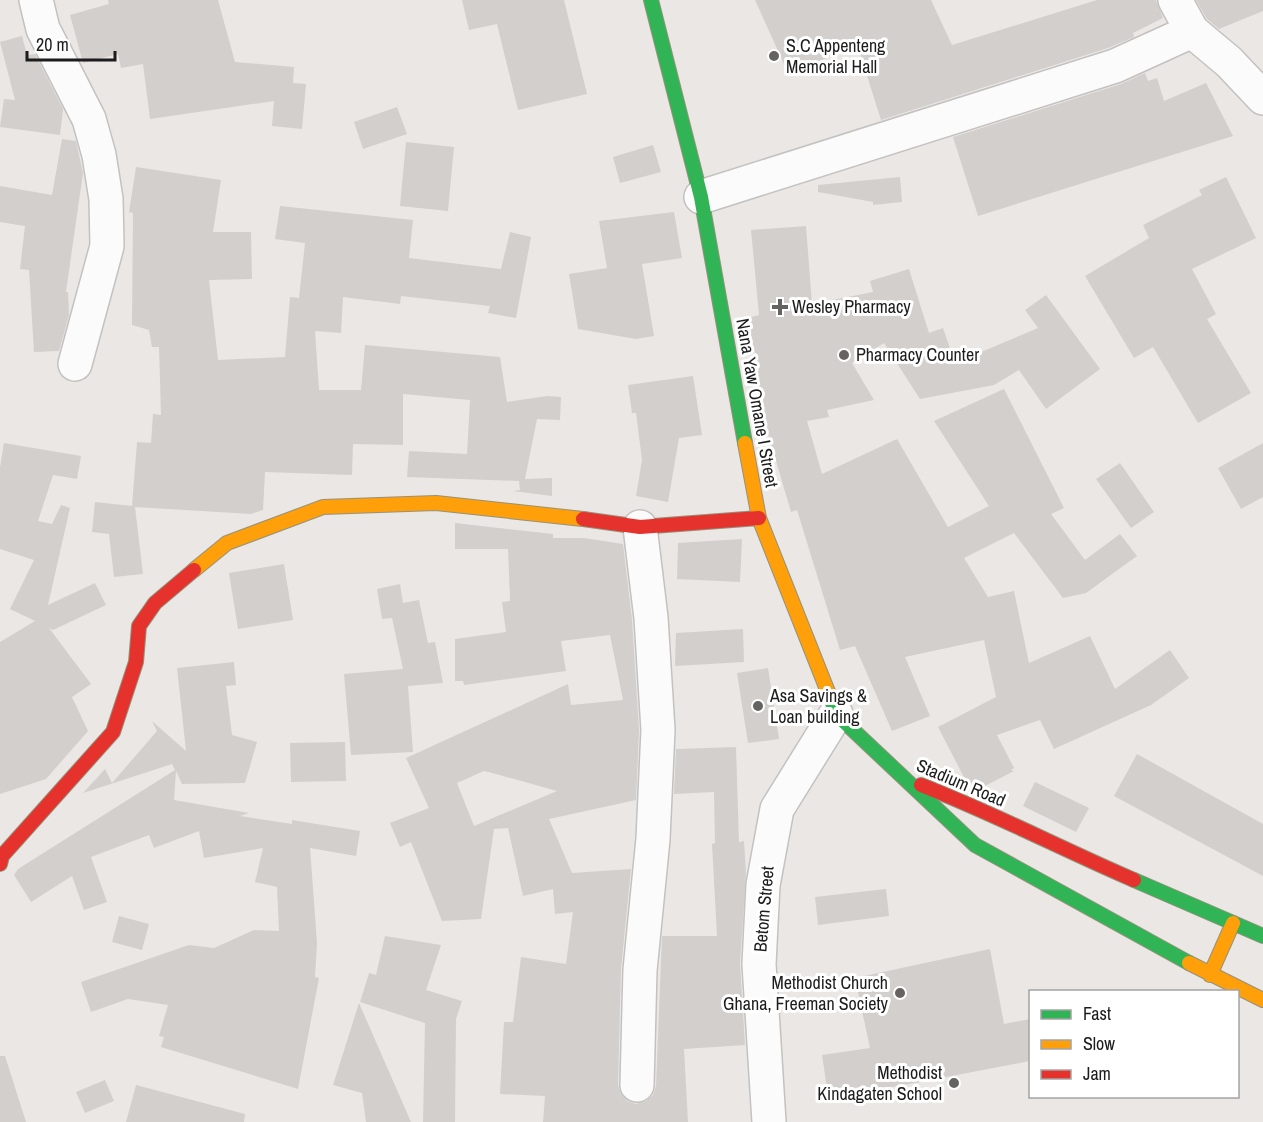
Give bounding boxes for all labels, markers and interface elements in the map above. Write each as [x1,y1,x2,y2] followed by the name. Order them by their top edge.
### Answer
[27,24,116,62] scale bar
[36,32,69,57] text: 20 m
[786,33,886,79] place label: S.C Appenteng Memorial Hall
[767,49,781,63] marker: S.C Appenteng Memorial Hall
[792,294,911,319] place label: Wesley Pharmacy
[773,300,787,314] marker: Wesley Pharmacy
[730,317,785,489] street label: Nana Yaw Omane I Street
[856,342,979,367] place label: Pharmacy Counter
[837,348,851,362] marker: Pharmacy Counter
[769,683,867,729] place label: Asa Savings & Loan building
[751,699,765,713] marker: Asa Savings & Loan building
[913,753,1010,812] street label: Stadium Road
[747,865,780,953] street label: Betom Street
[723,970,889,1016] place label: Methodist Church Ghana, Freeman Society
[893,986,907,1000] marker: Methodist Church Ghana, Freeman Society
[1029,990,1239,1098] legend
[1083,1001,1111,1026] text: Fast
[1083,1031,1115,1056] text: Slow
[817,1060,942,1106] place label: Methodist Kindagaten School
[1083,1061,1111,1086] text: Jam
[947,1076,961,1090] marker: Methodist Kindagaten School

